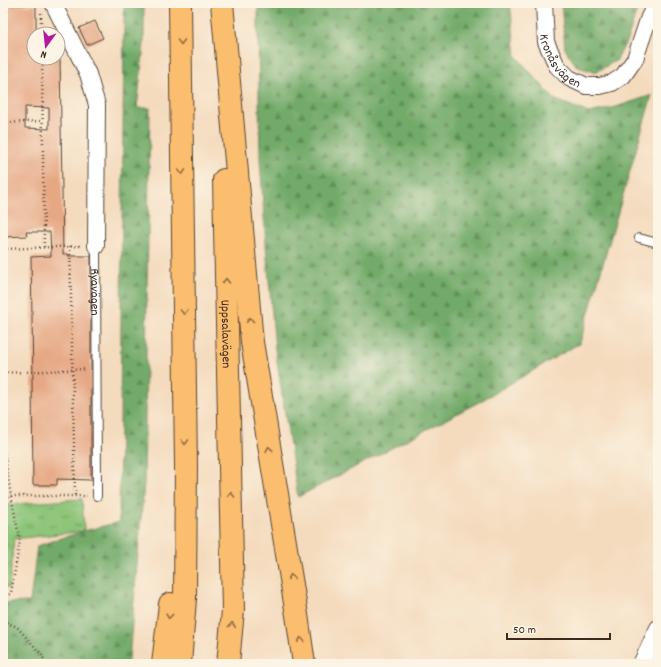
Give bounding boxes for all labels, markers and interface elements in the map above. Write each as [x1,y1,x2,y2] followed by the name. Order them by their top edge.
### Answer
[26,26,66,66] north arrow
[534,34,583,94] street label: Kronåsvägen
[177,39,185,45] one-way arrow
[39,45,49,62] text: N
[178,169,186,175] one-way arrow
[84,268,103,316] street label: Ryavägen
[222,278,230,284] one-way arrow
[215,300,235,368] street label: Uppsalavägen
[180,309,188,315] one-way arrow
[245,317,254,323] one-way arrow
[181,439,189,445] one-way arrow
[266,446,274,452] one-way arrow
[227,492,235,498] one-way arrow
[287,574,296,580] one-way arrow
[164,613,173,619] one-way arrow
[507,615,610,641] scale bar
[227,622,236,628] one-way arrow
[513,622,536,639] text: 50 m
[297,637,306,643] one-way arrow

